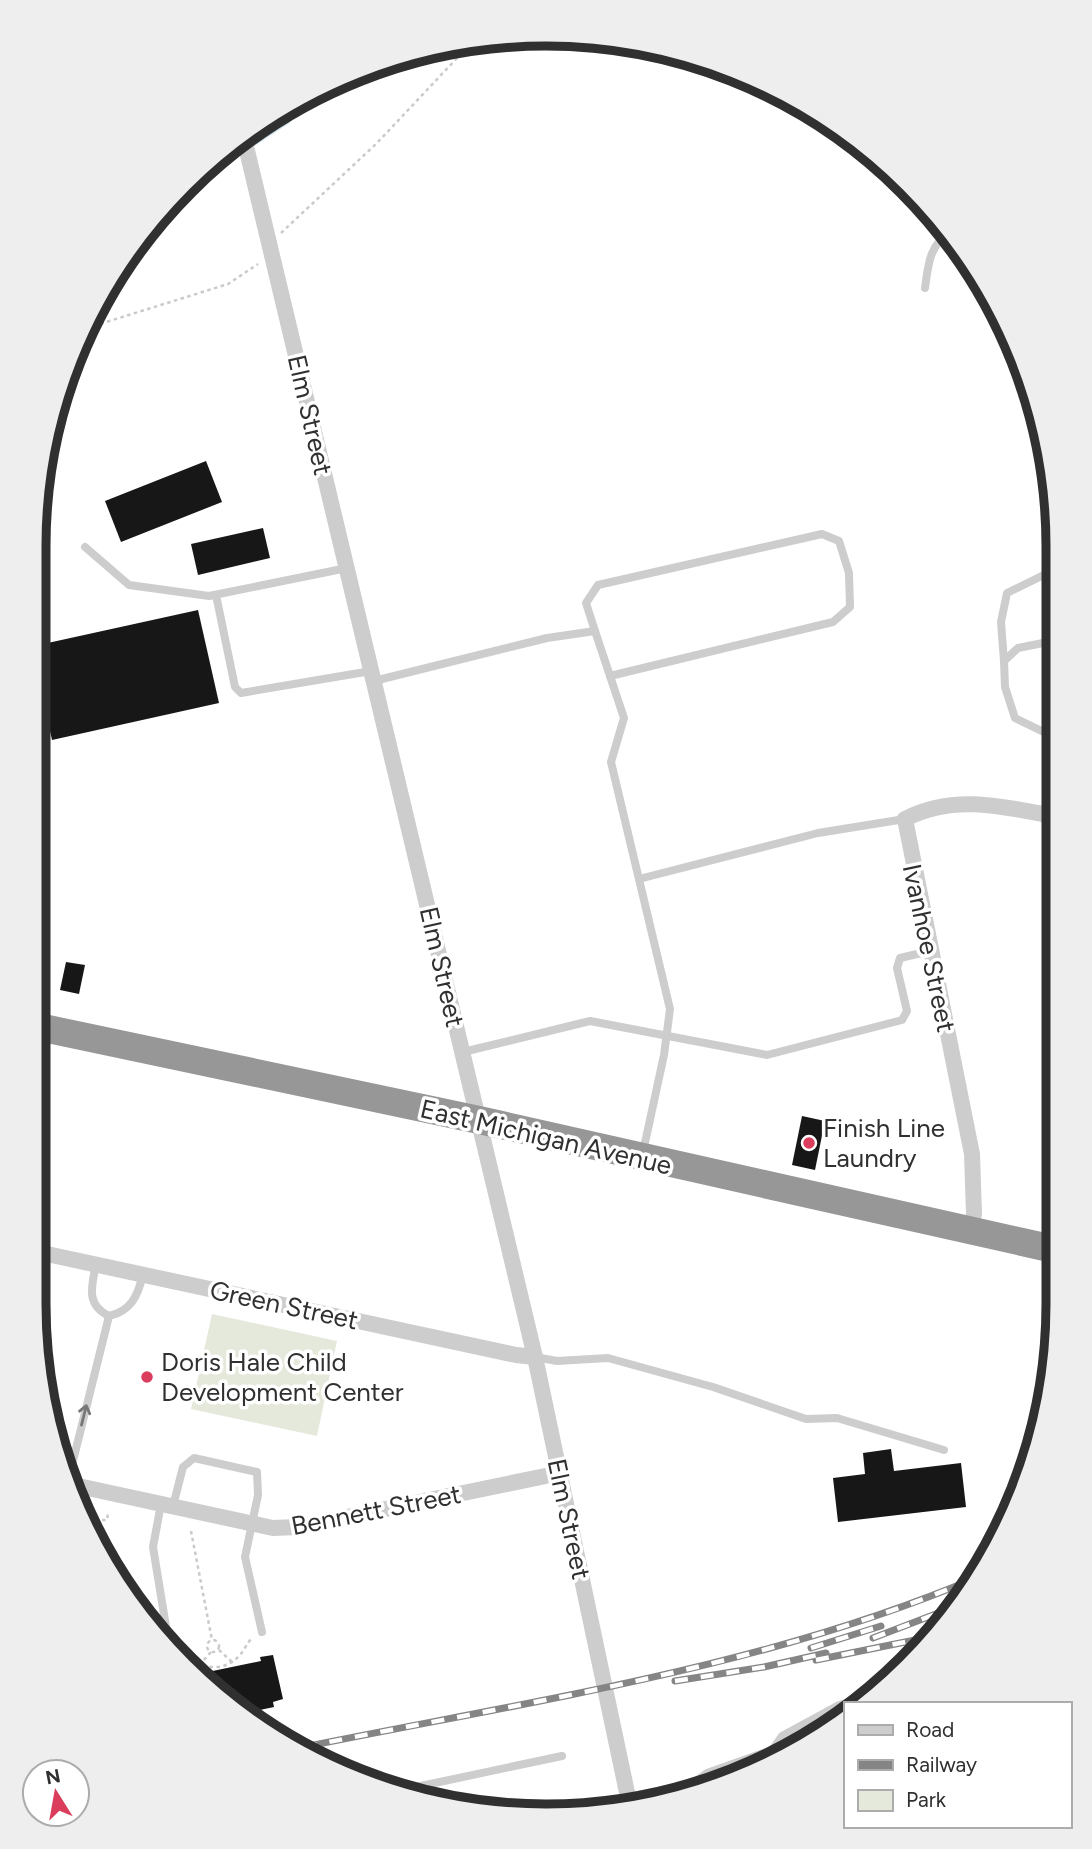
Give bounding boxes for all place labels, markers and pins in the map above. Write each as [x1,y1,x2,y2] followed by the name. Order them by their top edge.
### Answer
[823,1112,945,1174] place label: Finish Line Laundry
[801,1135,817,1151] marker: Finish Line Laundry
[161,1346,404,1408] place label: Doris Hale Child Development Center
[139,1369,155,1385] marker: Doris Hale Child Development Center

